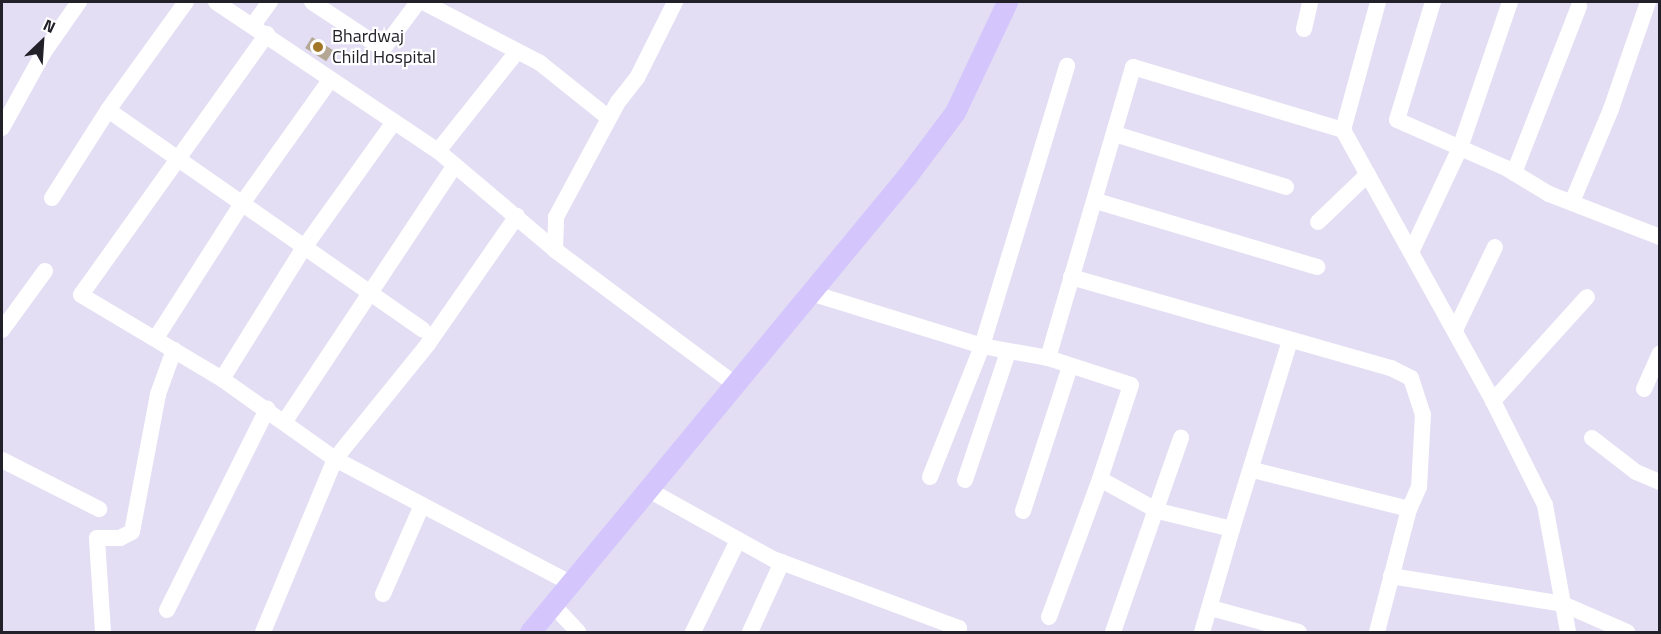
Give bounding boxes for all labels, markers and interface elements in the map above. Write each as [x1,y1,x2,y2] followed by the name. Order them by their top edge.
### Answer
[12,12,72,72] north arrow
[40,12,60,39] text: N
[332,26,436,68] place label: Bhardwaj Child Hospital
[309,38,327,56] marker: Bhardwaj Child Hospital

